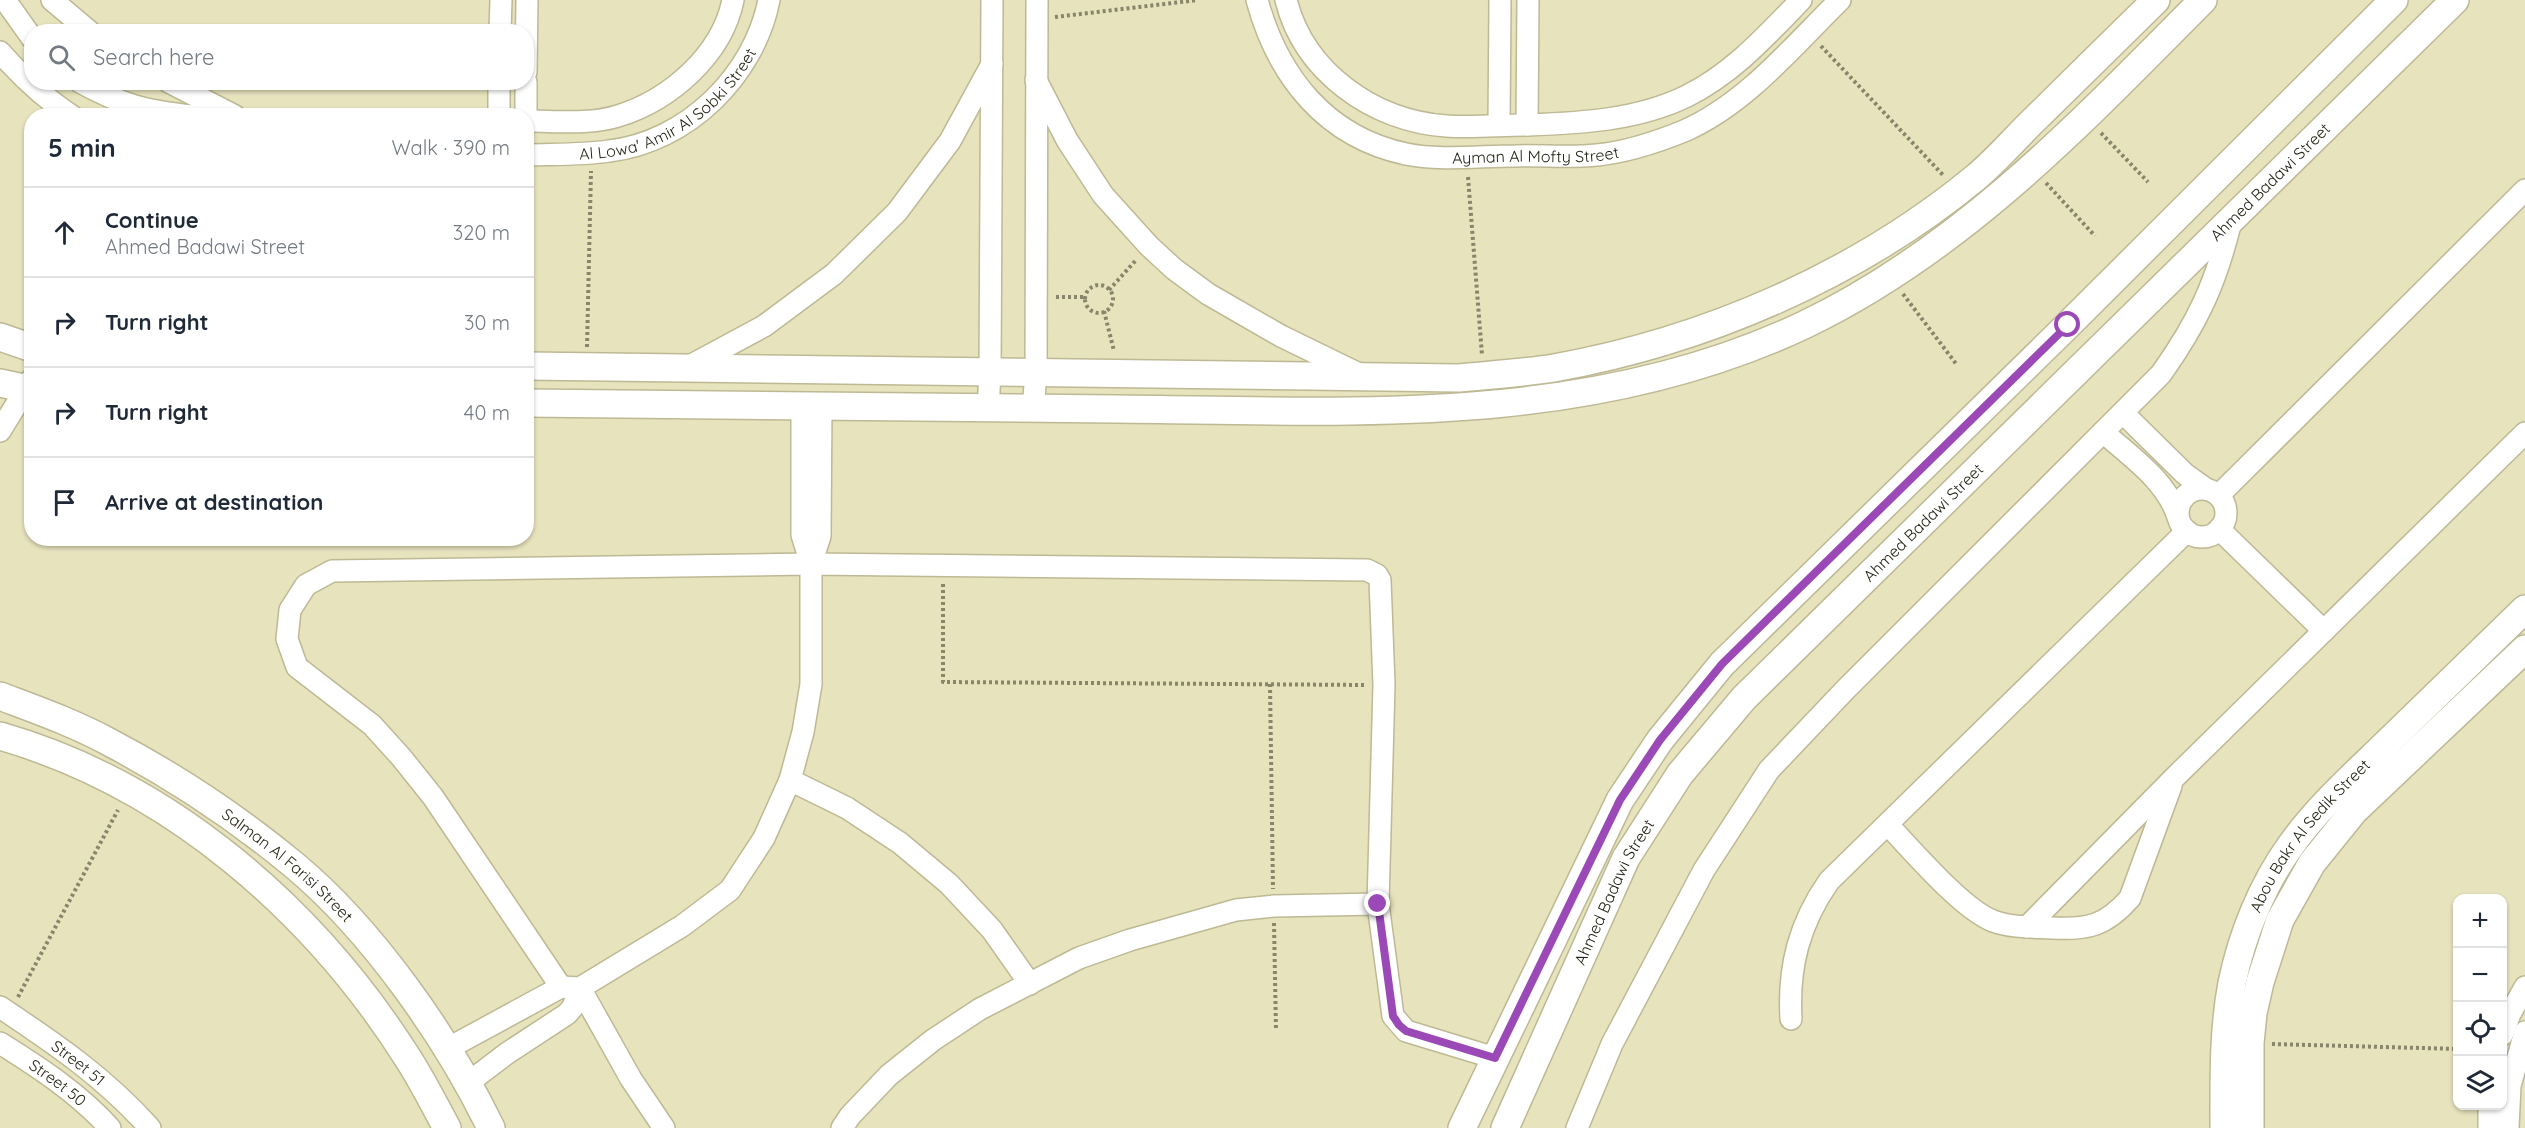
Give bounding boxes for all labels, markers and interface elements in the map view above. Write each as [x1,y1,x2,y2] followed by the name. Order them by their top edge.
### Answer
[24,24,534,90] search box
[45,41,78,74] icon: search
[93,43,214,71] text: Search here
[579,45,760,164] street label: Al Lowa' Amir Al Sobki Street
[2206,118,2334,245] street label: Ahmed Badawi Street
[48,131,116,164] text: 5 min
[391,135,510,160] text: Walk · 390 m
[1452,142,1621,168] street label: Ayman Al Mofty Street
[105,206,199,234] text: Continue
[48,216,81,249] icon: ahead
[453,220,510,245] text: 320 m
[105,234,305,259] text: Ahmed Badawi Street
[48,306,81,339] icon: right
[105,308,209,336] text: Turn right
[464,310,510,335] text: 30 m
[2054,311,2080,337] route start
[48,396,81,429] icon: right
[105,398,209,426] text: Turn right
[464,400,510,425] text: 40 m
[1859,459,1987,585] street label: Ahmed Badawi Street
[48,486,81,519] icon: arrive
[105,488,323,516] text: Arrive at destination
[2245,755,2374,915] street label: Abou Bakr Al Sedik Street
[218,804,357,926] street label: Salman Al Farisi Street
[1569,815,1658,968] street label: Ahmed Badawi Street
[1364,890,1390,916] route end
[2453,894,2507,1110] map controls
[2453,894,2507,948] button: +
[2453,948,2507,1002] button: −
[2453,1002,2507,1056] button: locate
[48,1035,109,1090] street label: Street 51
[25,1055,91,1110] street label: Street 50
[2453,1056,2507,1110] button: layers

